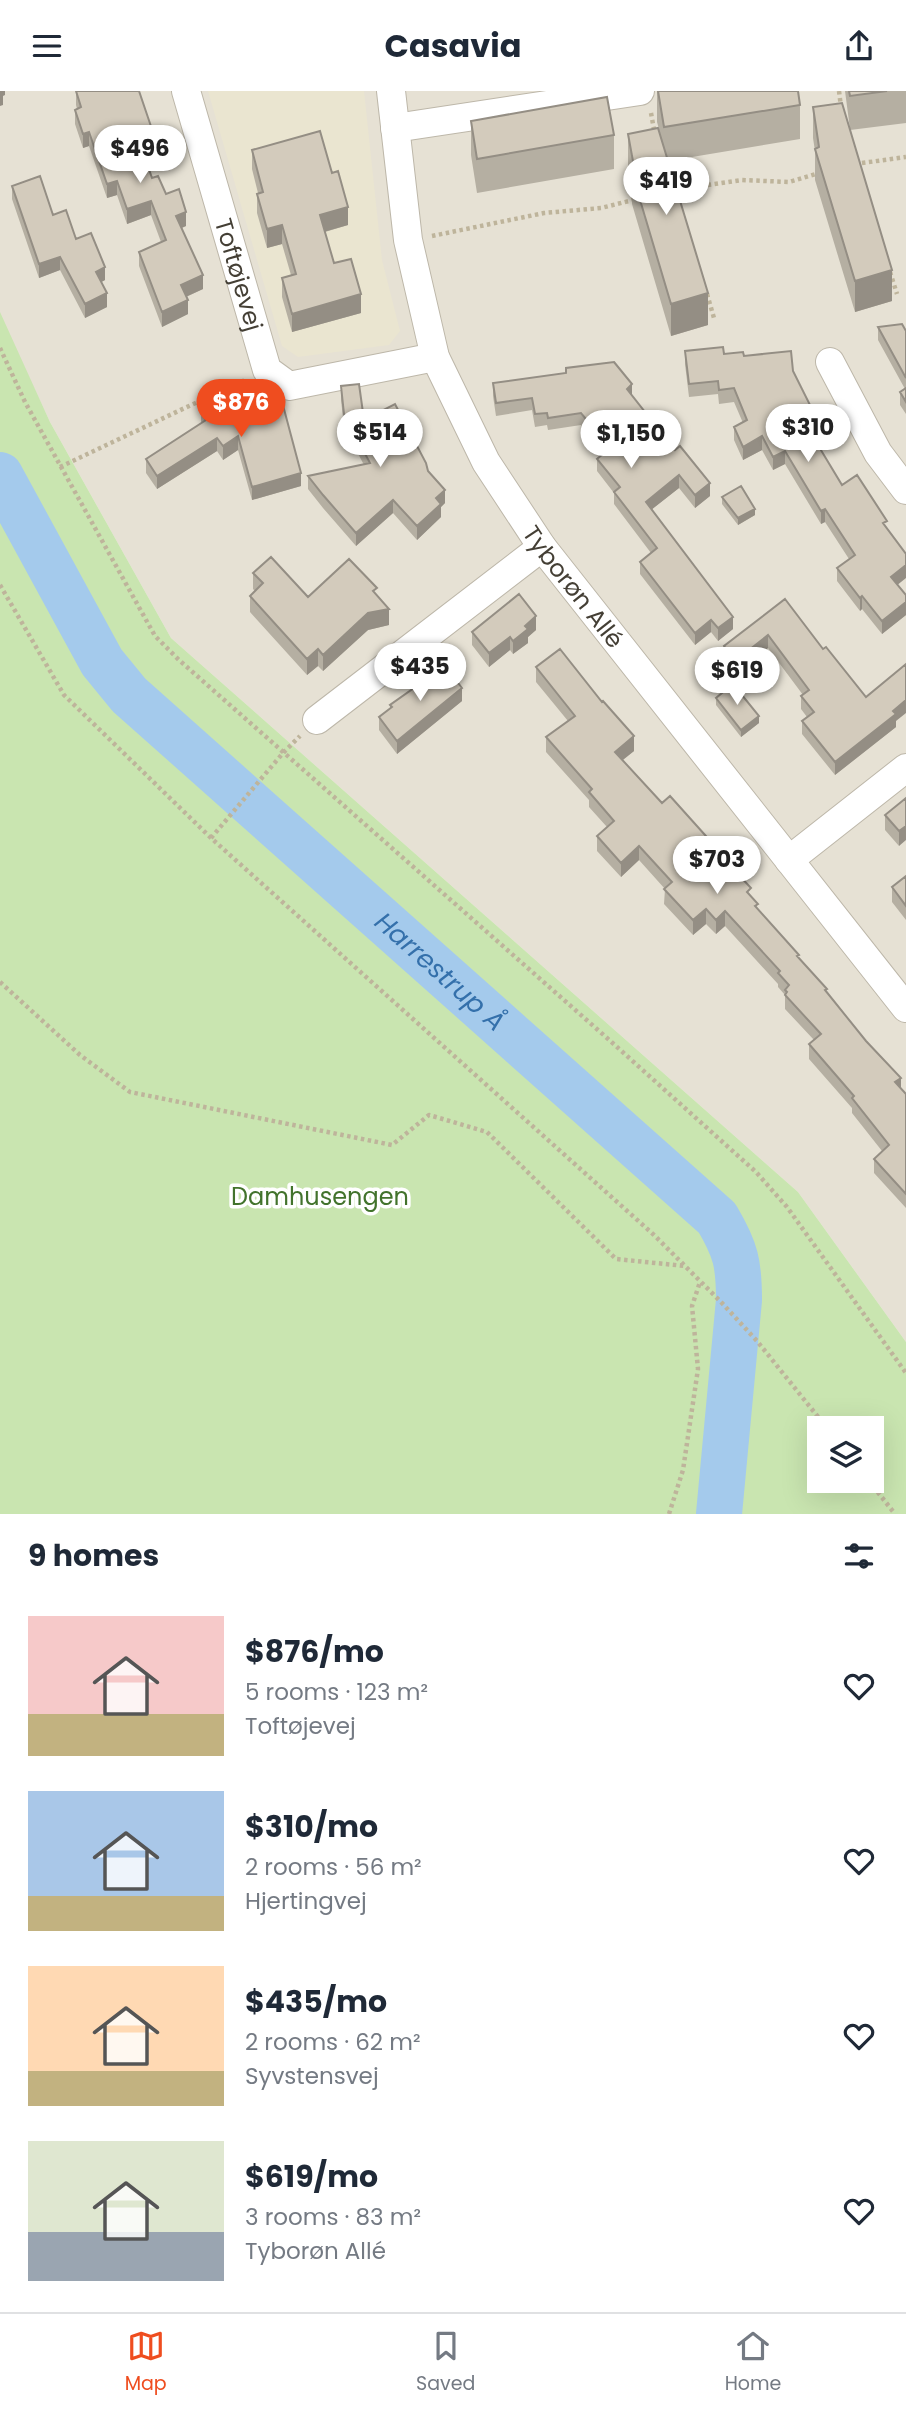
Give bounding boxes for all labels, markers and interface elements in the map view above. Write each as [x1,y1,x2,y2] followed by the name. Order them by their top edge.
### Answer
[385,23,521,68] text: Casavia
[28,27,66,65] icon: menu
[840,27,878,65] icon: share
[99,125,181,185] pin: $496
[110,132,170,164] text: $496
[625,157,707,217] pin: $419
[639,164,693,196] text: $419
[207,214,271,335] street label: Toftøjevej
[200,379,282,439] pin: $876
[213,386,270,418] text: $876
[767,405,849,464] pin: $310
[339,409,421,469] pin: $514
[574,411,688,470] pin: $1,150
[782,411,834,443] text: $310
[353,416,407,448] text: $514
[597,417,665,449] text: $1,150
[515,519,632,655] street label: Tyborøn Allé
[379,643,461,703] pin: $435
[696,647,778,707] pin: $619
[390,650,450,682] text: $435
[711,654,763,686] text: $619
[676,837,758,896] pin: $703
[689,843,745,875] text: $703
[367,904,513,1039] water label: Harrestrup Å
[231,1180,409,1213] park label: Damhusengen
[807,1416,884,1493] map controls
[807,1416,884,1493] button: layers
[28,1534,159,1577] text: 9 homes
[840,1537,878,1575] icon: filters
[245,1630,384,1673] text: $876/mo
[84,1644,168,1728] icon: home
[840,1667,878,1705] icon: heart
[245,1676,428,1708] text: 5 rooms · 123 m²
[245,1710,356,1742] text: Toftøjevej
[245,1805,378,1848] text: $310/mo
[84,1819,168,1903] icon: home
[840,1842,878,1880] icon: heart
[245,1851,422,1883] text: 2 rooms · 56 m²
[245,1885,367,1917] text: Hjertingvej
[245,1980,387,2023] text: $435/mo
[84,1994,168,2078] icon: home
[840,2017,878,2055] icon: heart
[245,2026,421,2058] text: 2 rooms · 62 m²
[245,2060,379,2092] text: Syvstensvej
[245,2155,378,2198] text: $619/mo
[84,2169,168,2253] icon: home
[840,2192,878,2230] icon: heart
[245,2201,421,2233] text: 3 rooms · 83 m²
[245,2235,386,2267] text: Tyborøn Allé
[125,2327,167,2398] tab: Map
[416,2327,475,2398] tab: Saved
[725,2327,781,2398] tab: Home

